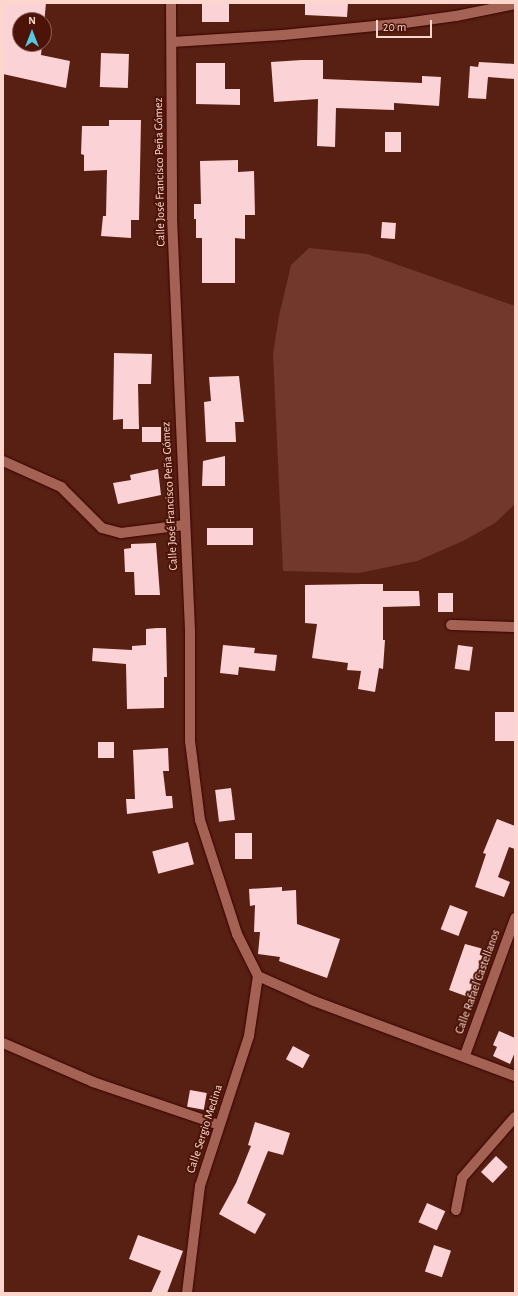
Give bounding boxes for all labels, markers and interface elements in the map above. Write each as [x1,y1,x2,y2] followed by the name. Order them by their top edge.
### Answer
[12,12,52,52] north arrow
[378,12,434,38] scale bar
[28,15,36,26] text: N
[383,21,406,33] text: 20 m
[152,97,168,247] street label: Calle José Francisco Peña Gómez
[159,421,181,571] street label: Calle José Francisco Peña Gómez
[452,928,504,1036] street label: Calle Rafael Castellanos
[184,1083,226,1175] street label: Calle Sergio Medina

